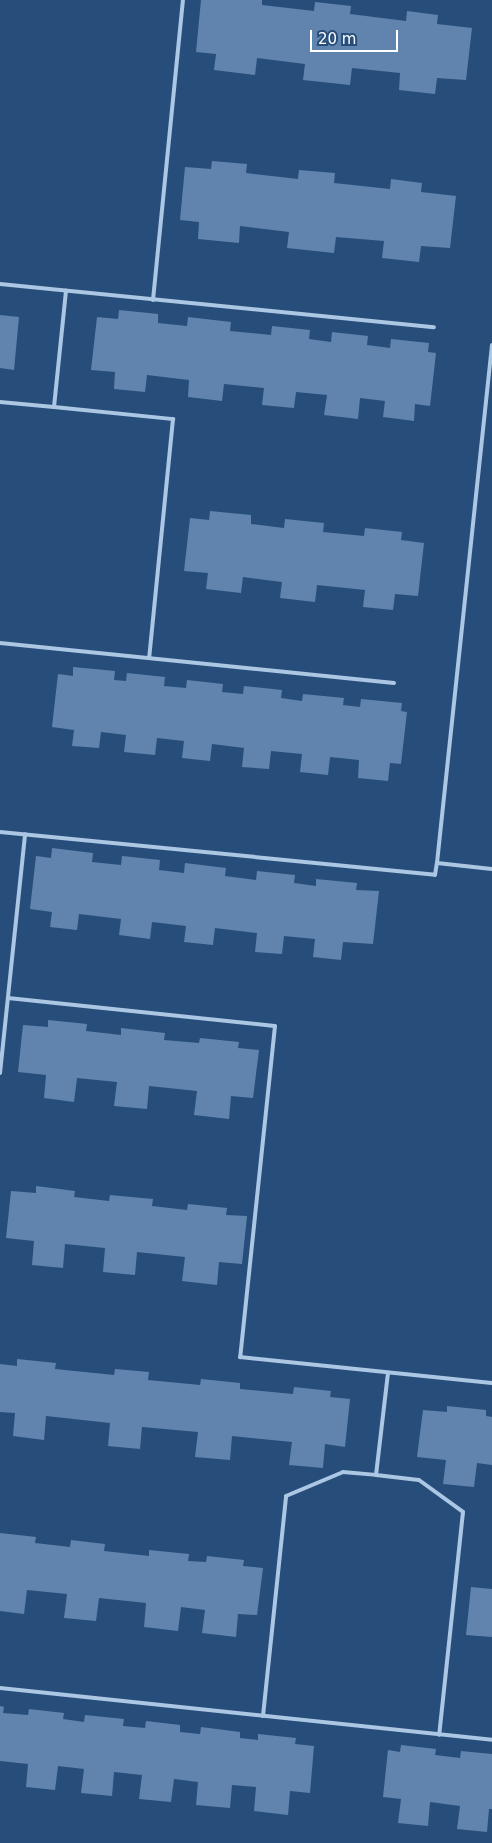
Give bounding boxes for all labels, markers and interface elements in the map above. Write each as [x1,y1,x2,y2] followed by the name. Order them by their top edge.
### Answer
[312,20,400,52] scale bar
[318,30,356,48] text: 20 m

